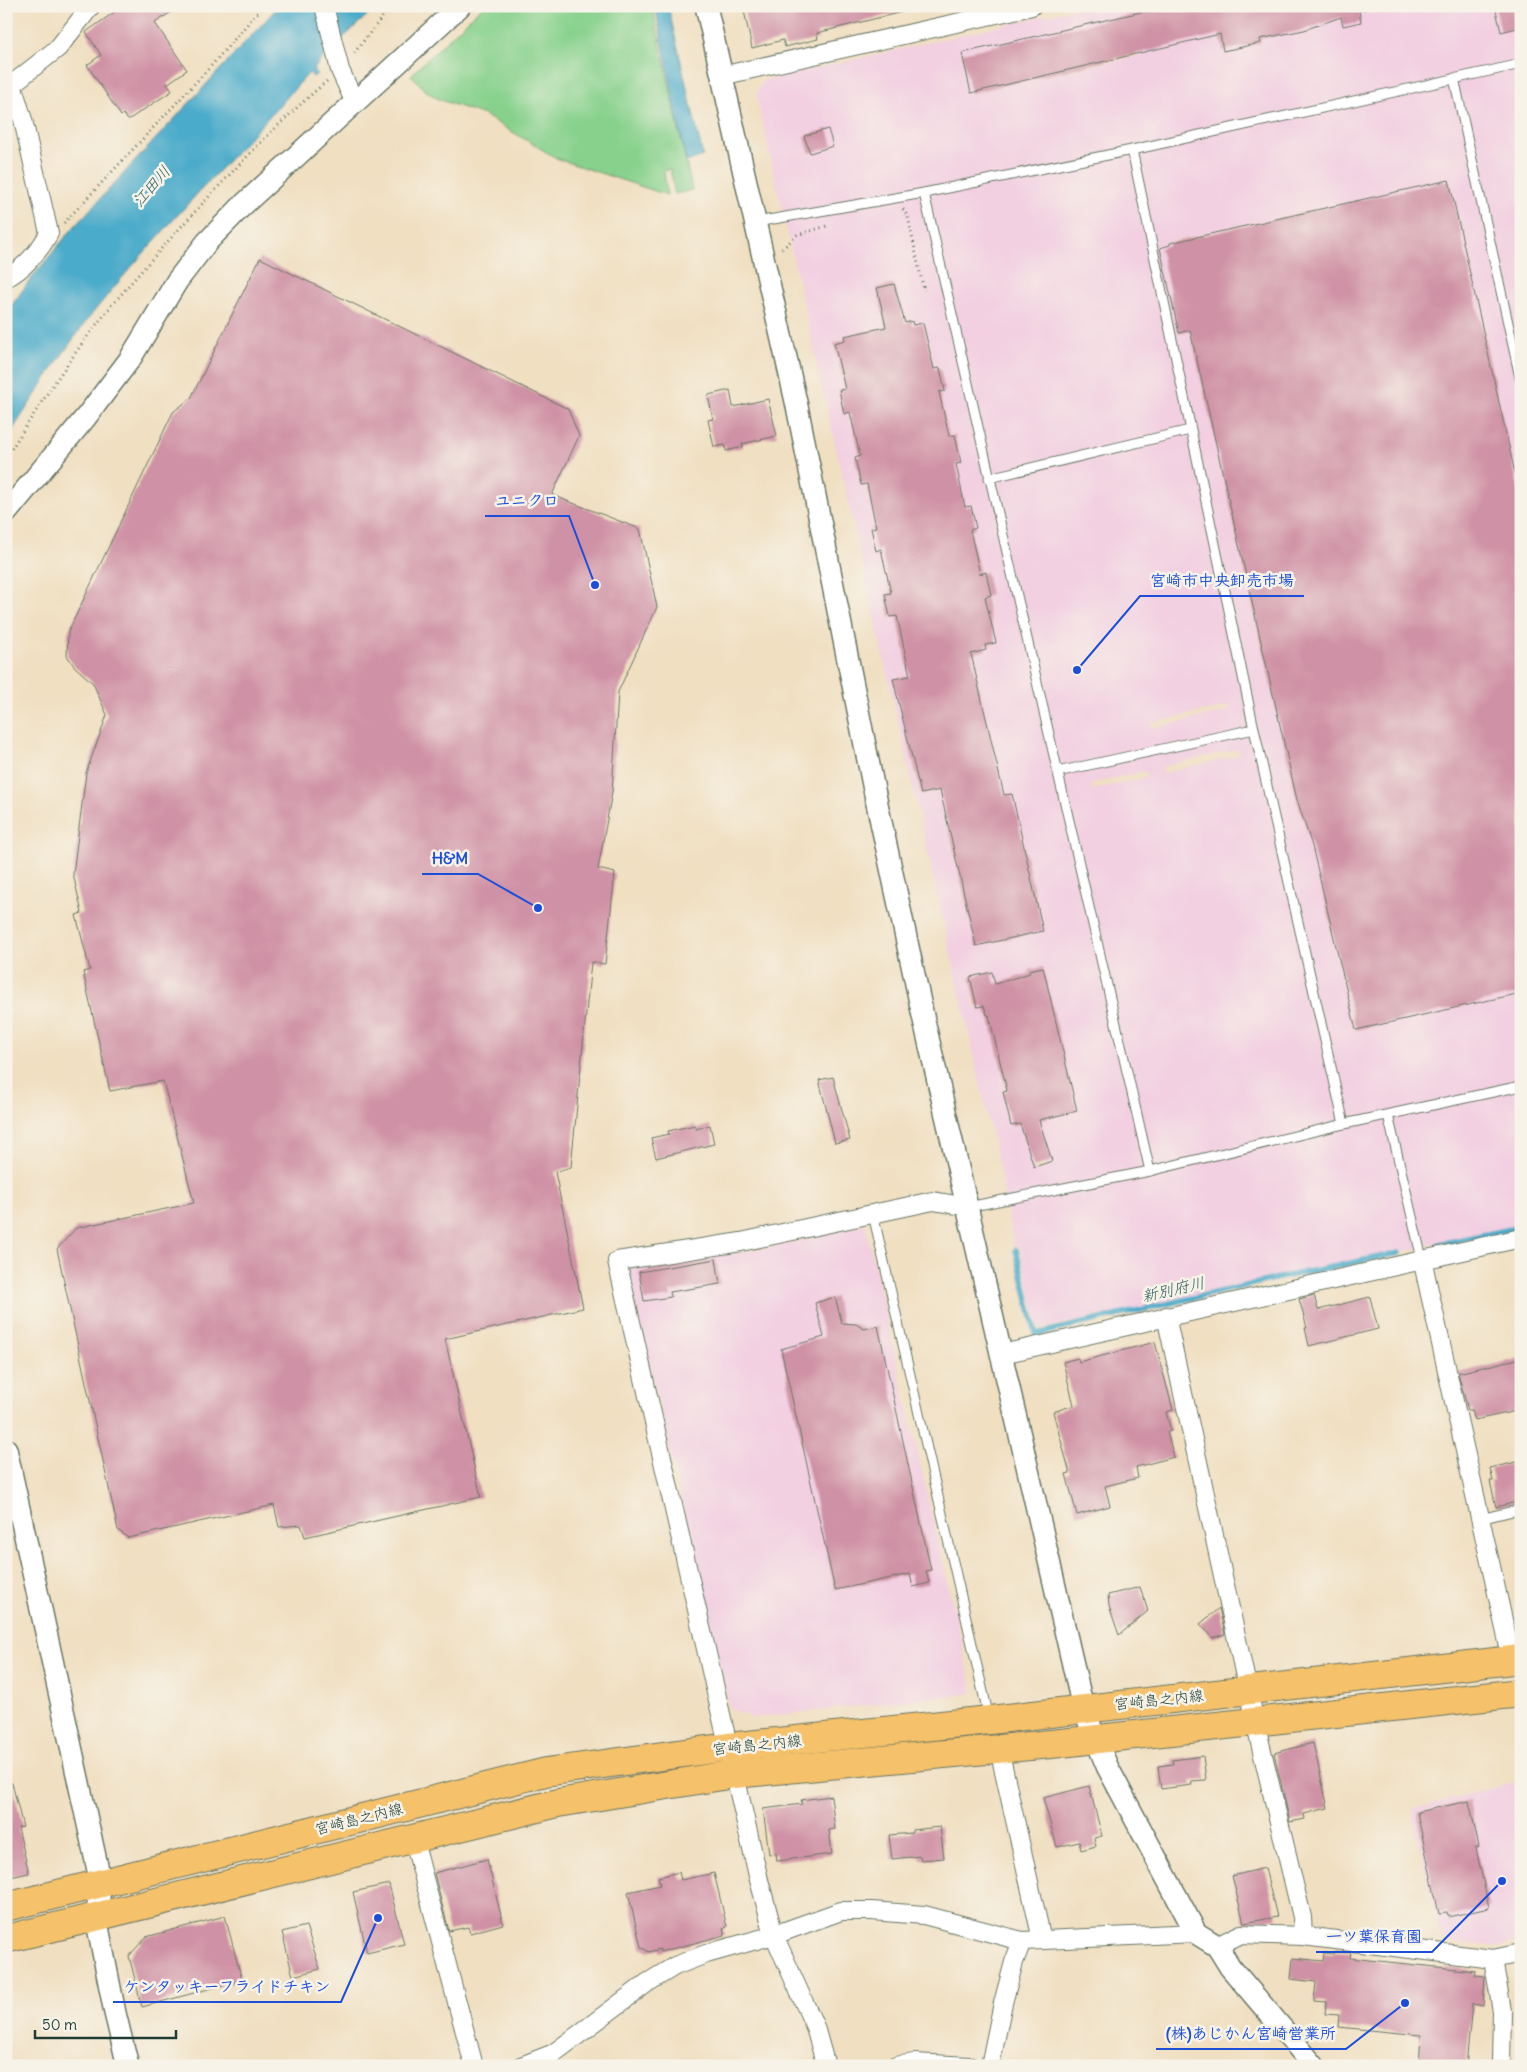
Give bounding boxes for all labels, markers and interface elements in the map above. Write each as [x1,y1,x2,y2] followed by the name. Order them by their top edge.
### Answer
[128,161,174,211] water label: 江田川
[485,485,569,516] callout: ユニクロ
[495,490,559,510] text: ユニクロ
[1140,565,1304,596] callout: 宮崎市中央卸売市場
[1150,570,1294,590] text: 宮崎市中央卸売市場
[422,843,478,874] callout: H&M
[432,848,468,868] text: H&M
[1140,1272,1206,1306] water label: 新別府川
[1113,1685,1205,1714] street label: 宮崎島之内線
[711,1730,803,1759] street label: 宮崎島之内線
[313,1798,405,1839] street label: 宮崎島之内線
[1316,1921,1432,1952] callout: 一ツ葉保育園
[1326,1926,1422,1946] text: 一ツ葉保育園
[113,1971,341,2002] callout: ケンタッキーフライドチキン
[123,1976,331,1996] text: ケンタッキーフライドチキン
[35,2007,176,2039] scale bar
[42,2015,77,2034] text: 50 m
[1156,2018,1346,2049] callout: (株)あじかん宮崎営業所
[1166,2023,1336,2044] text: (株)あじかん宮崎営業所

